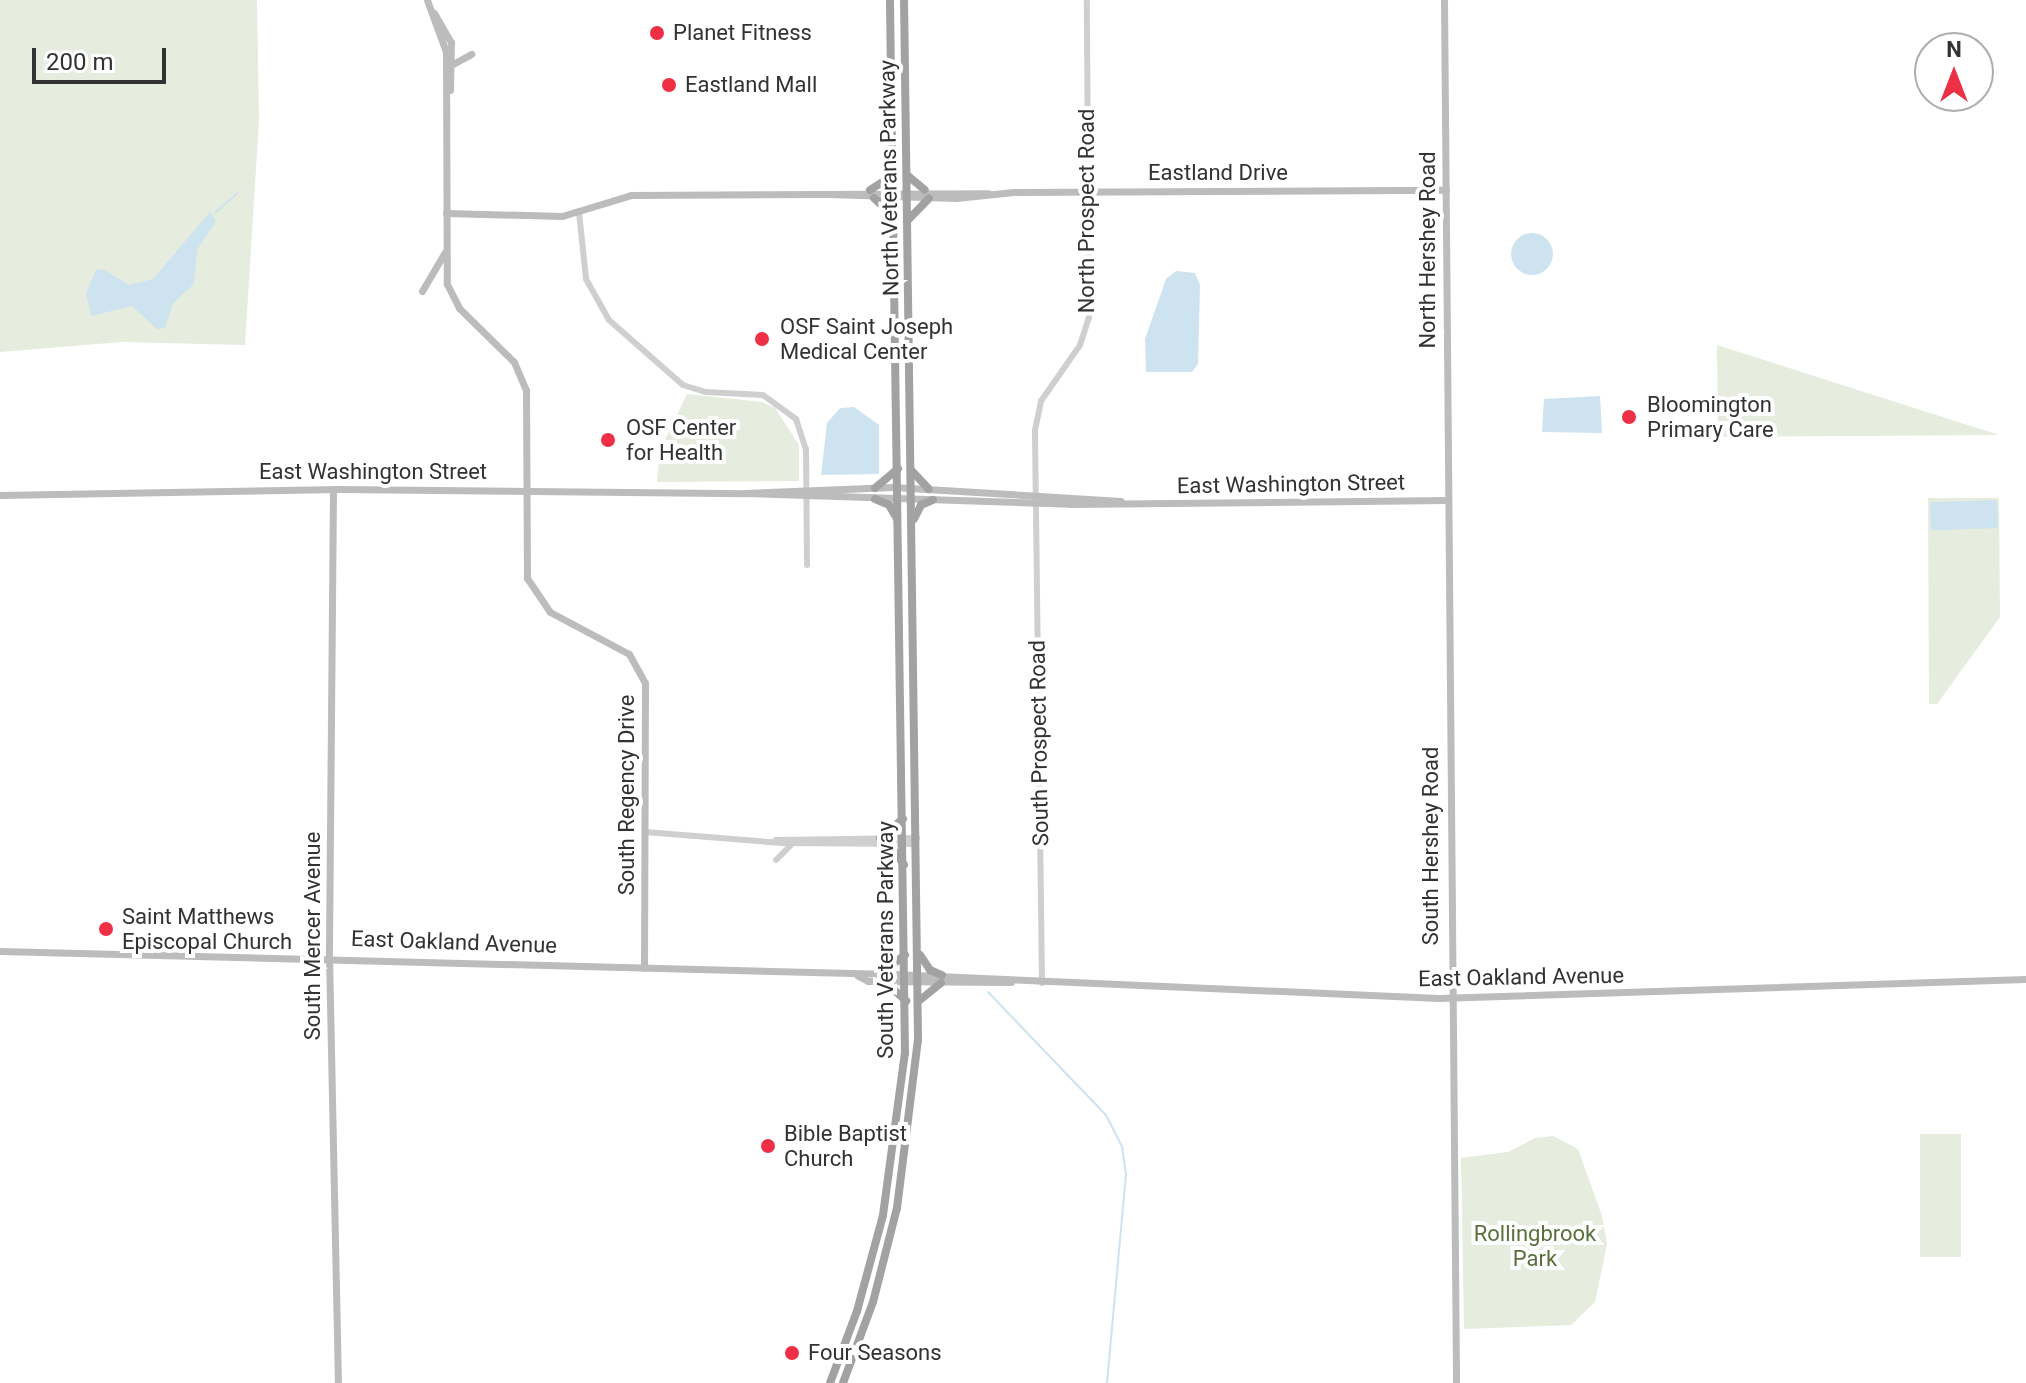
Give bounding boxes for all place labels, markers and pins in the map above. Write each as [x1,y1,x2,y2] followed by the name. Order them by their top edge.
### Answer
[673,20,812,46] place label: Planet Fitness
[648,24,666,42] marker: Planet Fitness
[685,72,817,98] place label: Eastland Mall
[660,76,678,94] marker: Eastland Mall
[780,313,953,364] place label: OSF Saint Joseph Medical Center
[751,328,773,350] marker: OSF Saint Joseph Medical Center
[1647,391,1774,442] place label: Bloomington Primary Care
[1618,406,1640,428] marker: Bloomington Primary Care
[626,414,736,466] place label: OSF Center for Health
[597,429,619,451] marker: OSF Center for Health
[122,903,292,954] place label: Saint Matthews Episcopal Church
[97,920,115,938] marker: Saint Matthews Episcopal Church
[784,1120,907,1172] place label: Bible Baptist Church
[759,1137,777,1155] marker: Bible Baptist Church
[808,1340,942,1366] place label: Four Seasons
[783,1344,801,1362] marker: Four Seasons

